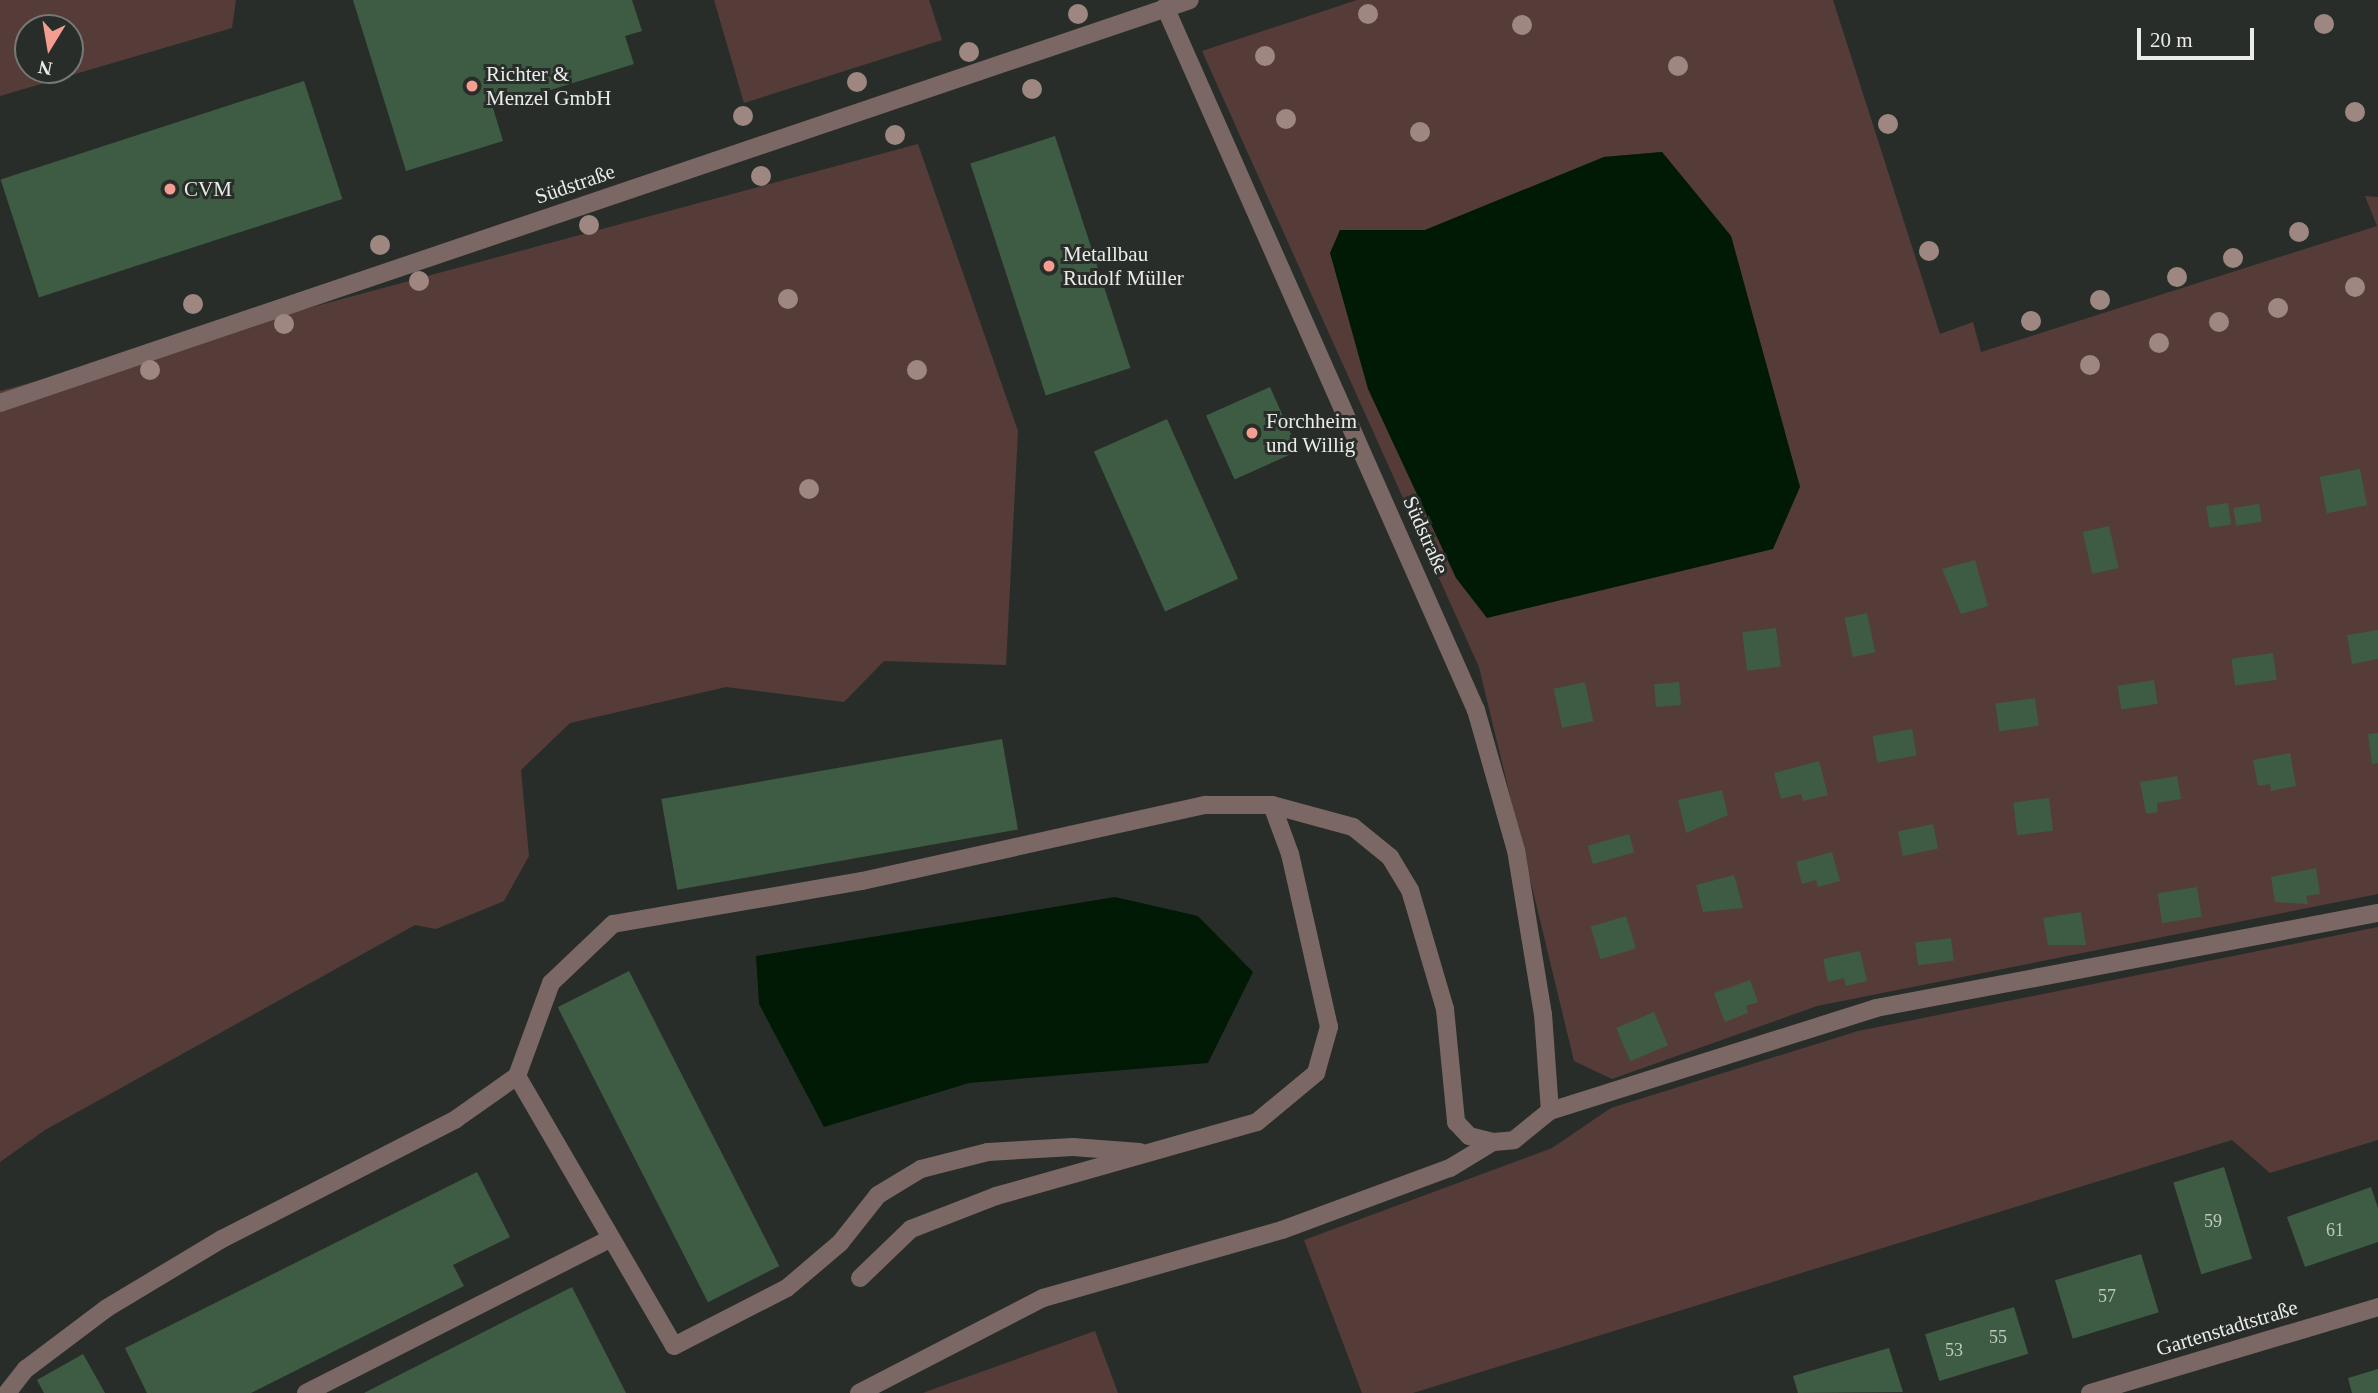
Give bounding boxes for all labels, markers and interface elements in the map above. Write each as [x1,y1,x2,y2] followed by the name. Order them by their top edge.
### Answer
[14,14,84,84] north arrow
[2140,14,2257,58] scale bar
[2150,28,2193,52] text: 20 m
[37,57,54,80] text: N
[486,61,611,111] place label: Richter & Menzel GmbH
[464,78,480,94] marker: Richter & Menzel GmbH
[532,159,618,209] street label: Südstraße
[184,176,232,202] place label: CVM
[162,181,178,197] marker: CVM
[1063,241,1184,291] place label: Metallbau Rudolf Müller
[1041,258,1057,274] marker: Metallbau Rudolf Müller
[1266,408,1357,458] place label: Forchheim und Willig
[1244,425,1260,441] marker: Forchheim und Willig
[1398,492,1454,578] street label: Südstraße
[2204,1210,2222,1232] house number: 59
[2326,1219,2344,1241] house number: 61
[2098,1285,2116,1307] house number: 57
[2153,1294,2301,1362] street label: Gartenstadtstraße
[1989,1326,2007,1348] house number: 55
[1945,1339,1963,1361] house number: 53

